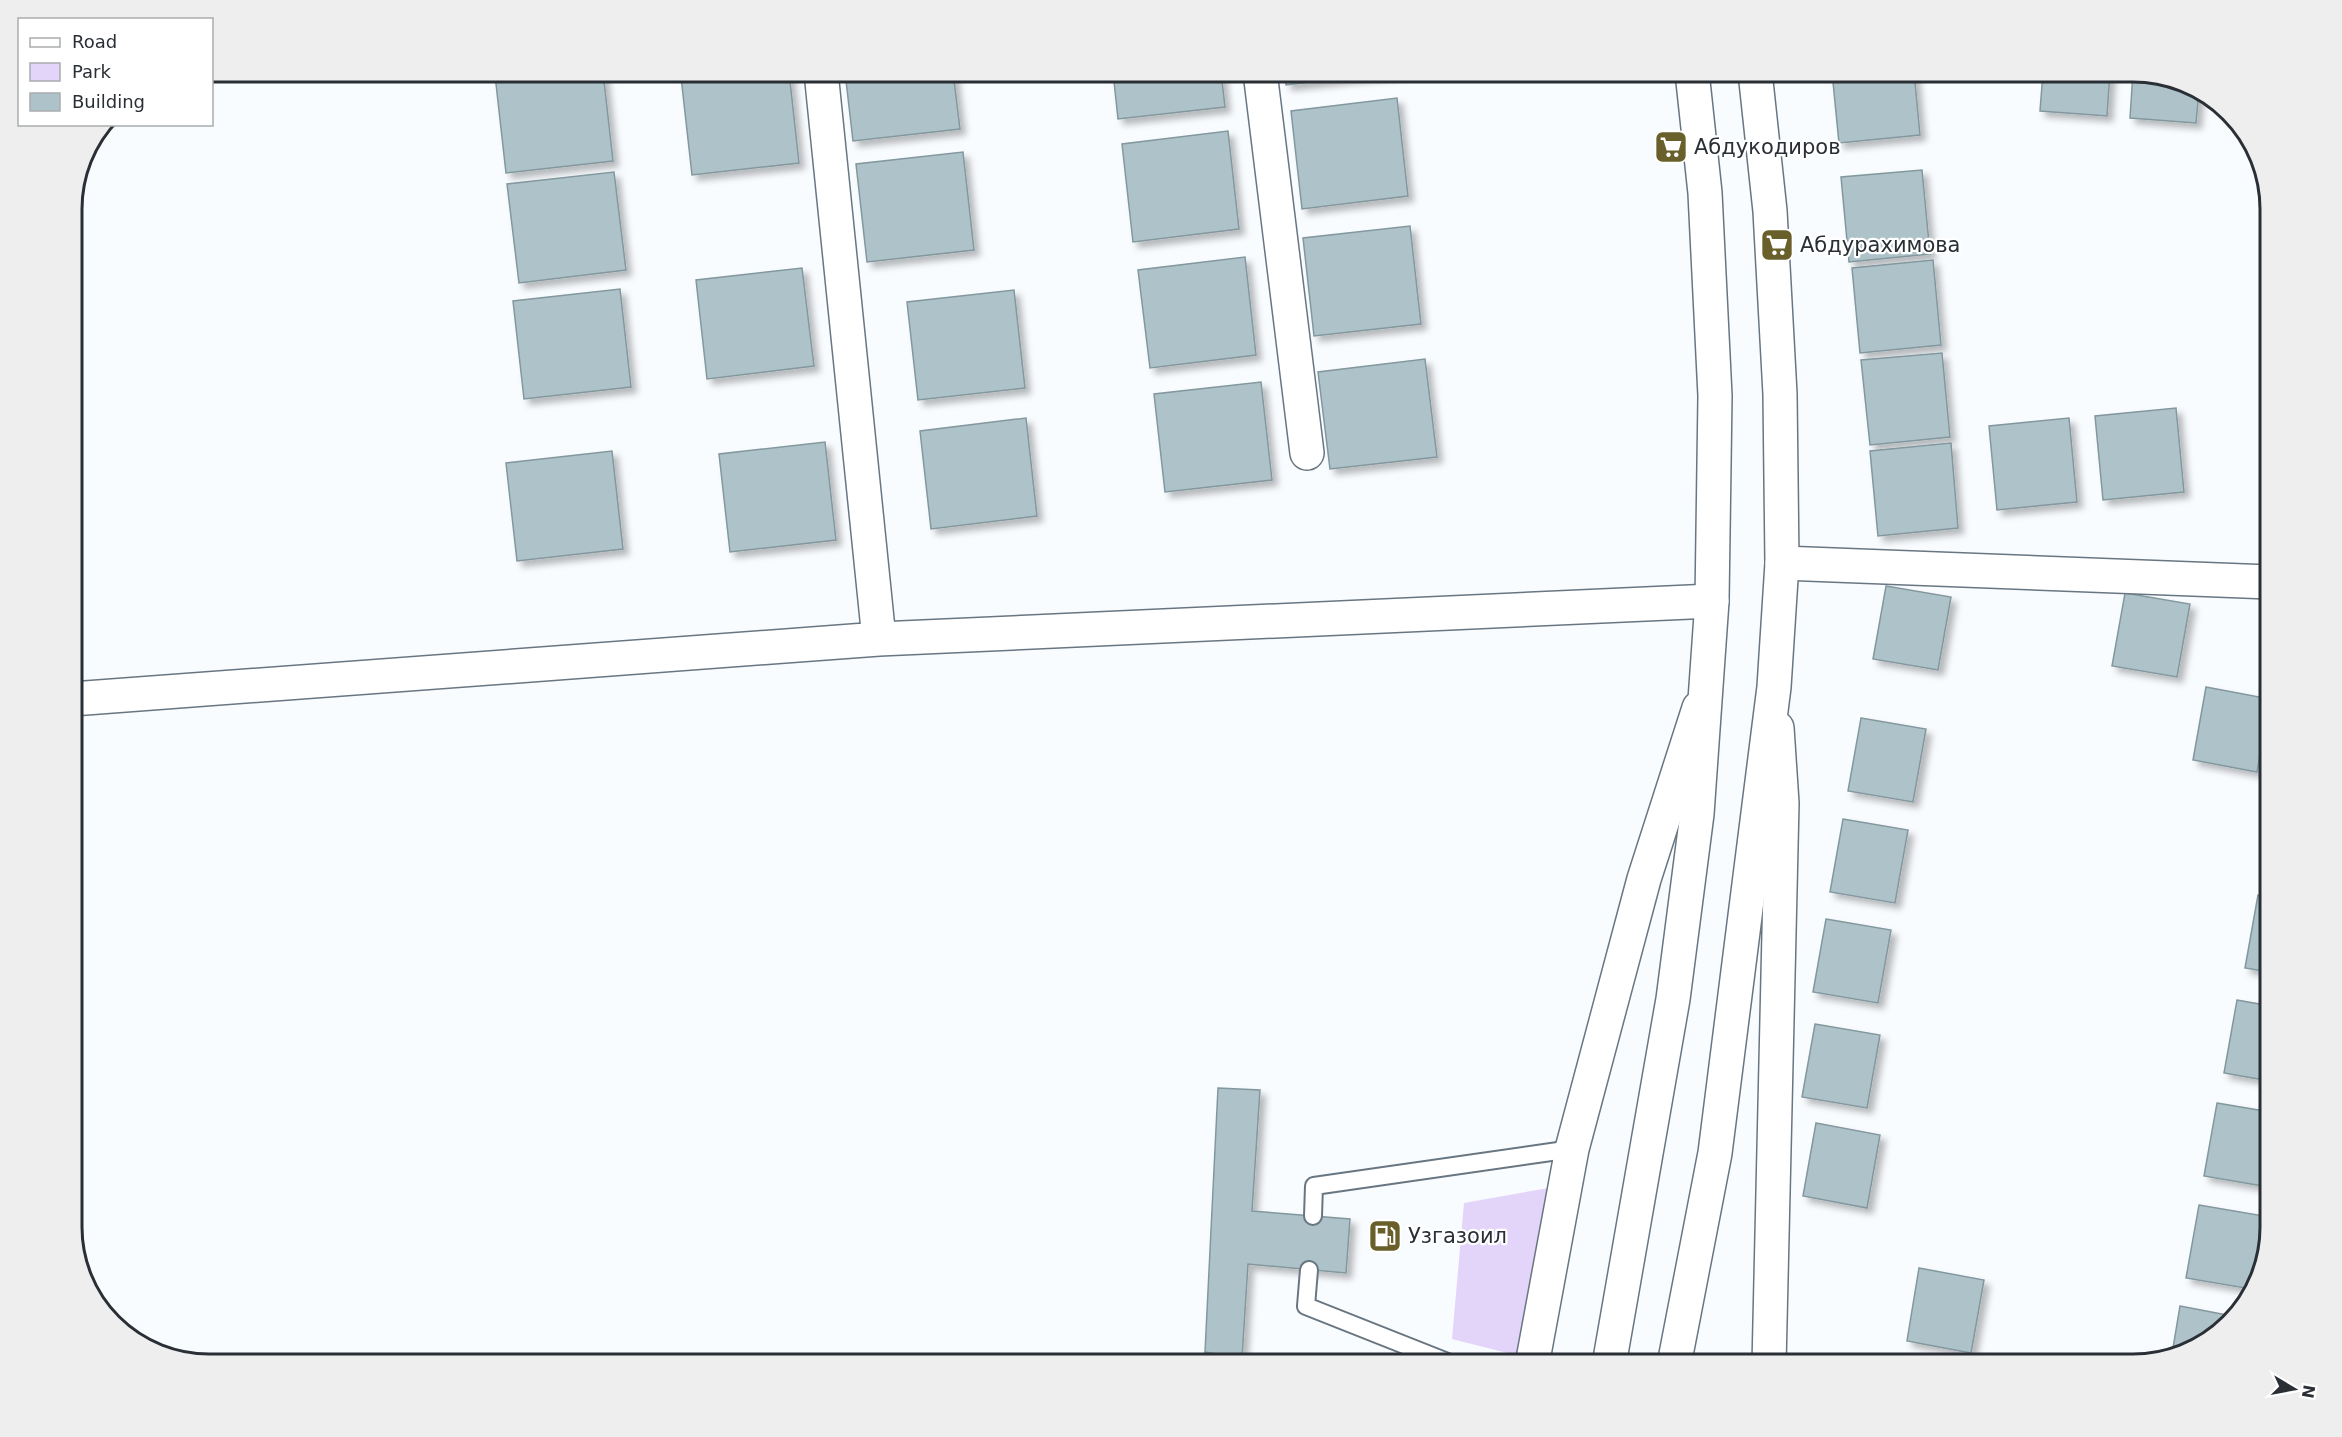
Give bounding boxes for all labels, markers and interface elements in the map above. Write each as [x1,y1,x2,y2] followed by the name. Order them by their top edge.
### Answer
[18,18,213,126] legend
[72,31,117,52] text: Road
[72,61,111,82] text: Park
[72,91,145,112] text: Building
[1653,129,1689,165] supermarket icon: Абдукодиров
[1694,135,1841,159] place label: Абдукодиров
[1759,227,1795,263] supermarket icon: Абдурахимова
[1800,233,1960,257] place label: Абдурахимова
[1367,1218,1403,1254] fuel station icon: Узгазоил
[1408,1224,1507,1248] place label: Узгазоил
[2264,1359,2324,1419] north arrow
[2298,1383,2319,1400] text: N

